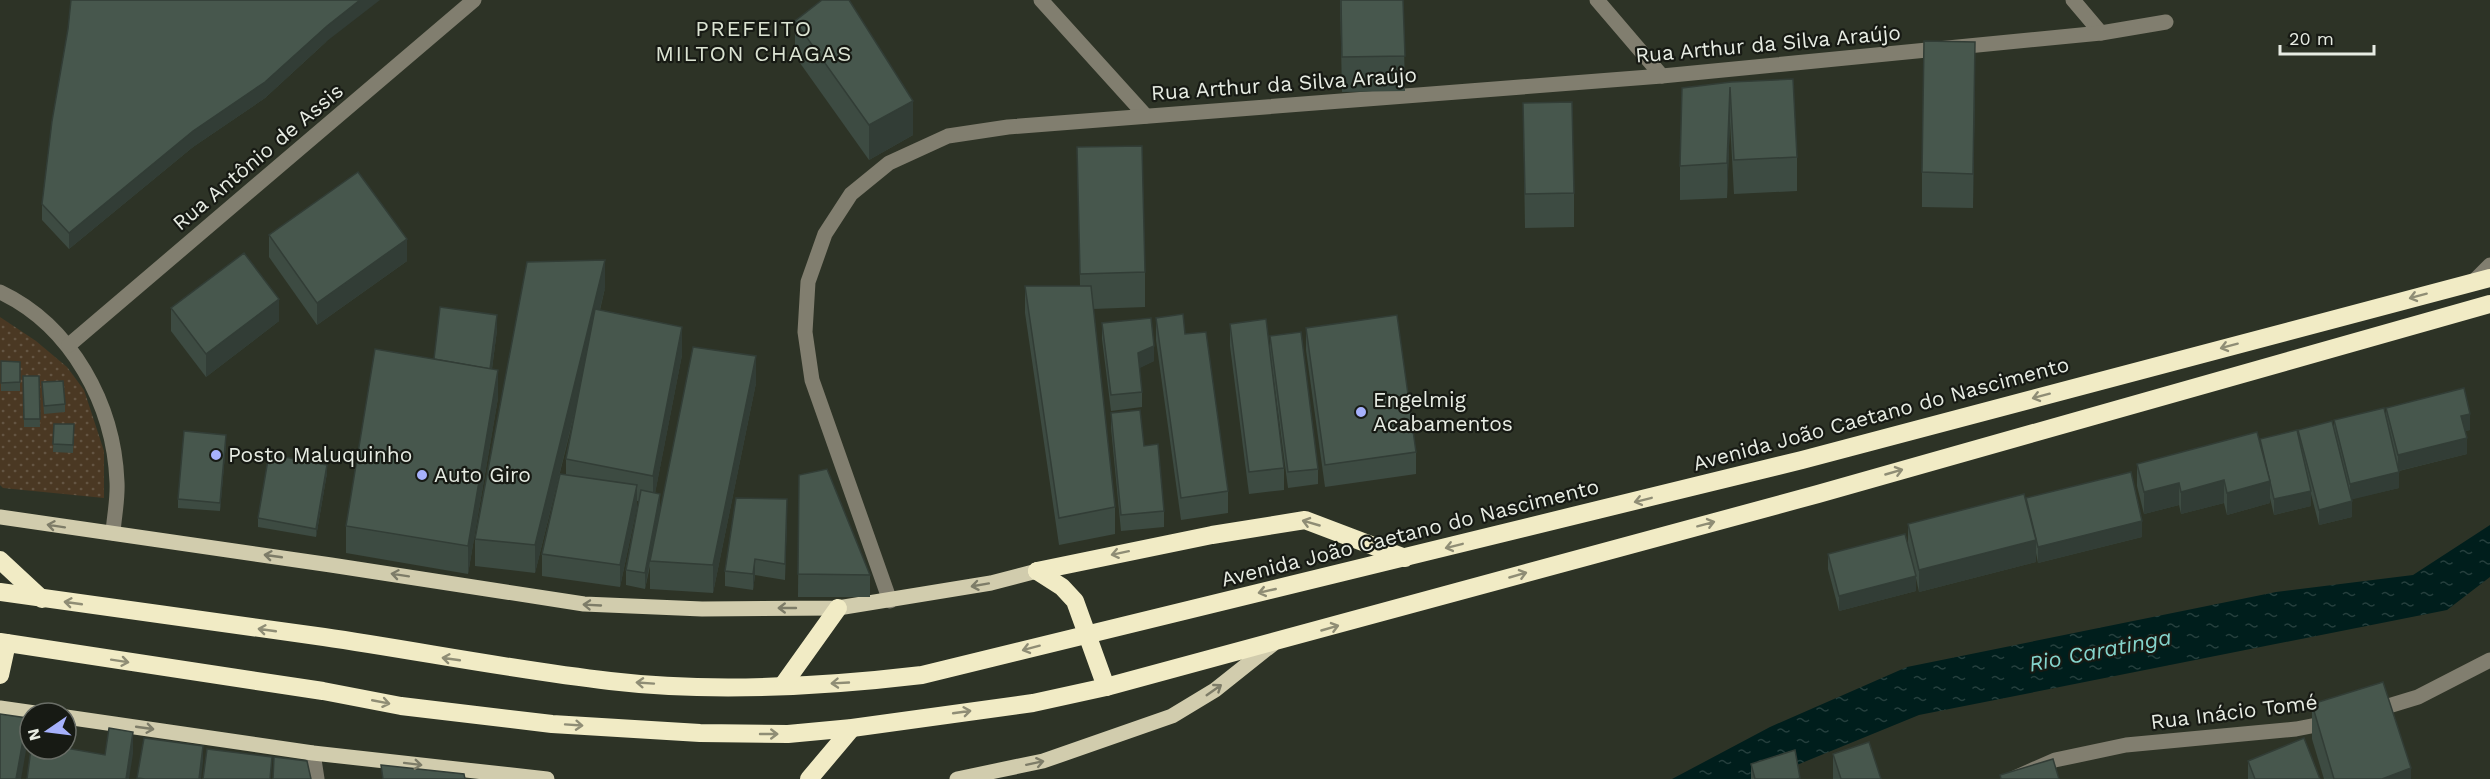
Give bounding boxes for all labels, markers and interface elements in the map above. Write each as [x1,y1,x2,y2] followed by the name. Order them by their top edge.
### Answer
[655,16,853,66] district label: PREFEITO MILTON CHAGAS
[2280,18,2374,56] scale bar
[1634,19,1902,68] street label: Rua Arthur da Silva Araújo
[2289,28,2334,49] text: 20 m
[1150,62,1418,105] street label: Rua Arthur da Silva Araújo
[167,78,348,235] street label: Rua Antônio de Assis
[2409,291,2428,302] one-way arrow
[2220,341,2239,352] one-way arrow
[1690,351,2072,476] street label: Avenida João Caetano do Nascimento
[1373,387,1513,436] place label: Engelmig Acabamentos
[2032,391,2051,402] one-way arrow
[1354,405,1368,419] marker: Engelmig Acabamentos
[228,442,412,467] place label: Posto Maluquinho
[209,448,223,462] marker: Posto Maluquinho
[434,462,531,487] place label: Auto Giro
[1884,466,1903,477] one-way arrow
[415,468,429,482] marker: Auto Giro
[1218,473,1601,592] street label: Avenida João Caetano do Nascimento
[1634,494,1653,506] one-way arrow
[1302,517,1321,529] one-way arrow
[1696,517,1715,529] one-way arrow
[47,521,66,532] one-way arrow
[1445,541,1464,553] one-way arrow
[1111,548,1130,559] one-way arrow
[264,551,284,562] one-way arrow
[1508,569,1527,580] one-way arrow
[390,570,410,581] one-way arrow
[971,580,991,591] one-way arrow
[1257,586,1277,597] one-way arrow
[64,597,84,608] one-way arrow
[583,599,603,610] one-way arrow
[778,602,798,614] one-way arrow
[1320,622,1339,633] one-way arrow
[257,624,277,635] one-way arrow
[2027,624,2174,677] water label: Rio Caratinga
[1022,643,1041,655] one-way arrow
[442,653,462,664] one-way arrow
[110,655,129,666] one-way arrow
[830,677,850,688] one-way arrow
[635,678,655,689] one-way arrow
[1205,684,1222,696] one-way arrow
[2149,689,2319,734] street label: Rua Inácio Tomé
[370,697,390,708] one-way arrow
[18,701,78,761] north arrow
[952,707,972,718] one-way arrow
[564,720,584,731] one-way arrow
[134,723,154,734] one-way arrow
[23,726,45,743] text: N
[758,728,778,740] one-way arrow
[1024,757,1044,768] one-way arrow
[402,759,422,770] one-way arrow

